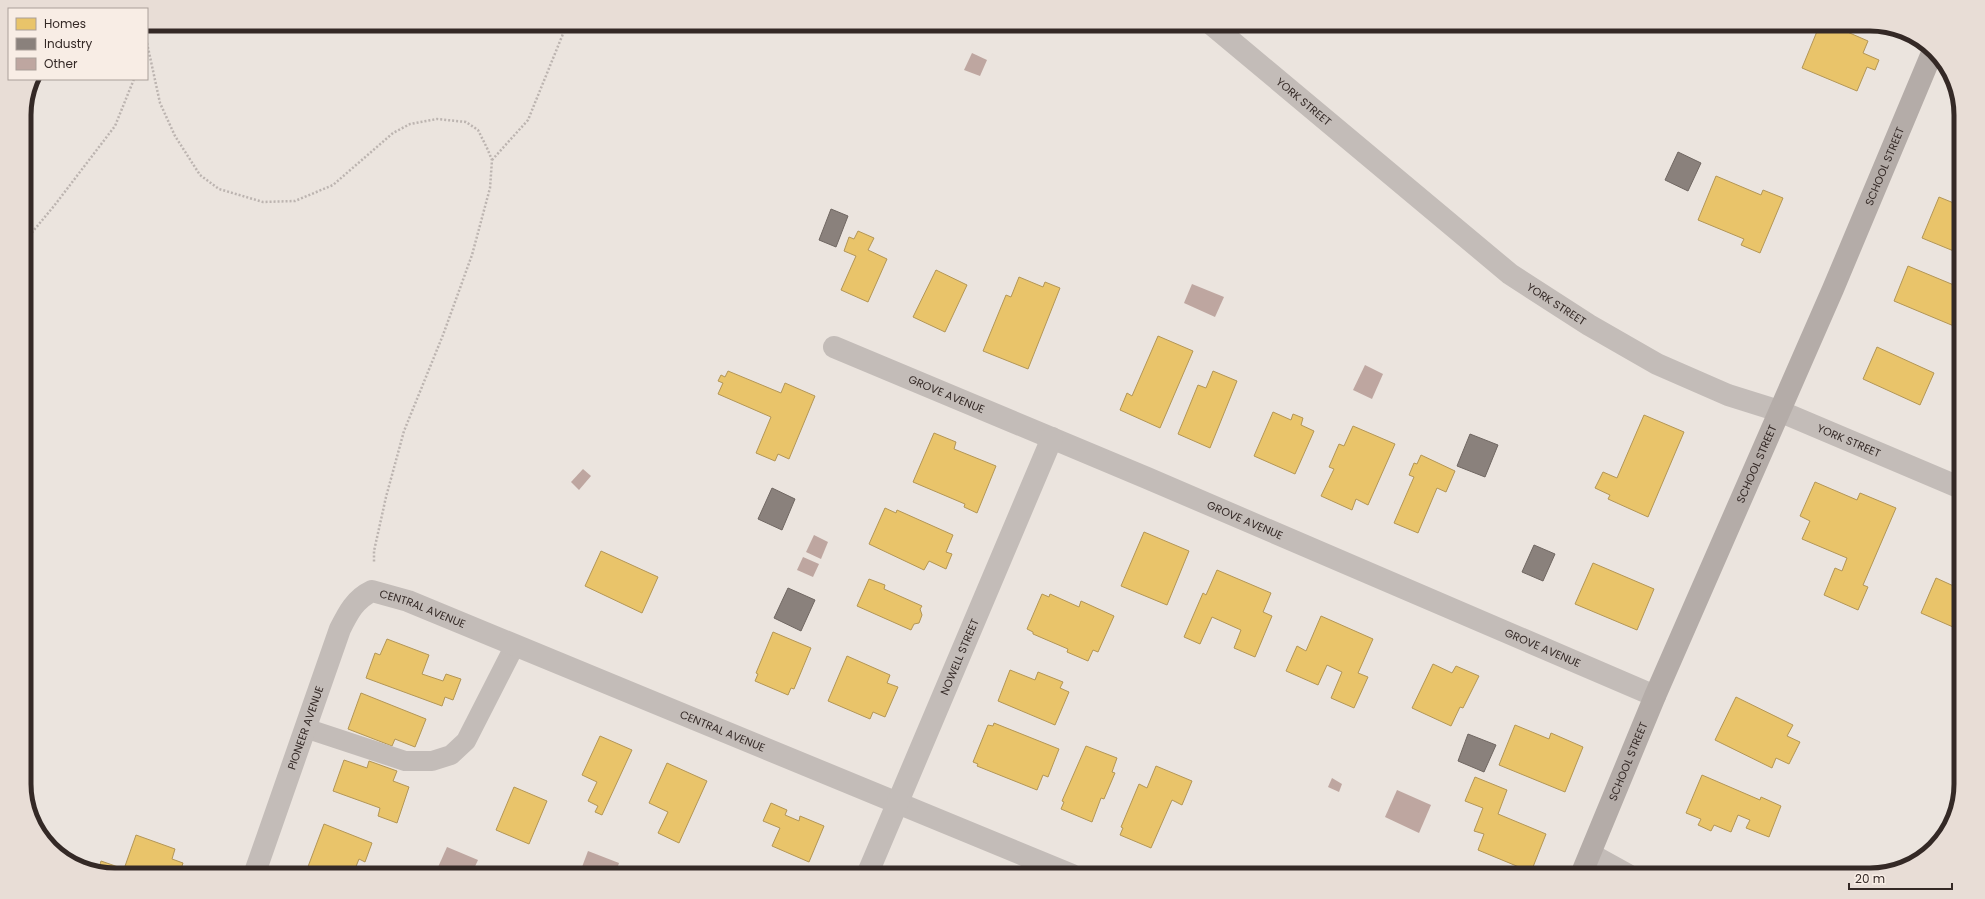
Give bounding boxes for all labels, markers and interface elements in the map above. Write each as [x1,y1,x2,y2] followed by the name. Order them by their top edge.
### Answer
[8,8,148,80] legend
[44,15,86,32] text: Homes
[44,35,93,52] text: Industry
[44,55,78,72] text: Other
[1273,74,1335,130] street label: YORK STREET
[1861,124,1908,208] street label: SCHOOL STREET
[1524,279,1589,329] street label: YORK STREET
[906,371,987,417] street label: GROVE AVENUE
[1815,420,1883,461] street label: YORK STREET
[1732,422,1781,506] street label: SCHOOL STREET
[1205,497,1286,543] street label: GROVE AVENUE
[378,585,468,632] street label: CENTRAL AVENUE
[936,616,983,697] street label: NOWELL STREET
[1502,624,1583,671] street label: GROVE AVENUE
[283,684,328,772] street label: PIONEER AVENUE
[677,706,768,756] street label: CENTRAL AVENUE
[1605,719,1651,803] street label: SCHOOL STREET
[1849,865,1952,891] scale bar
[1855,870,1885,887] text: 20 m

